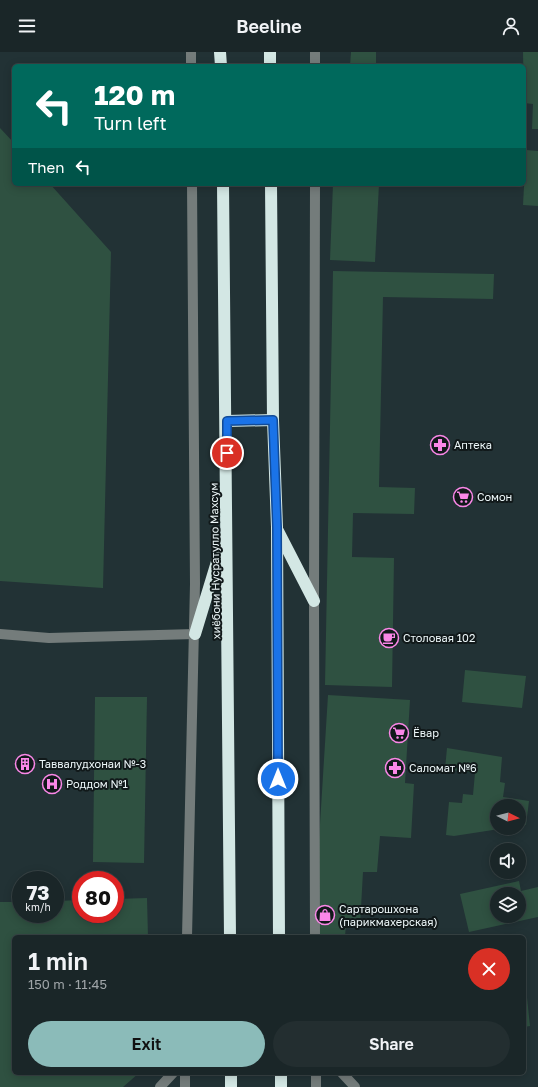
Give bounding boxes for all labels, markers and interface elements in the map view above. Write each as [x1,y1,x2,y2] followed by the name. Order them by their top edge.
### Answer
[16,15,38,37] icon: menu
[236,15,302,37] text: Beeline
[500,15,522,37] icon: person
[94,78,175,111] text: 120 m
[28,80,80,132] icon: left
[94,112,167,134] text: Turn left
[72,156,94,178] icon: left
[28,158,64,176] text: Then
[429,434,451,456] pharmacy icon: Аптека
[210,436,244,470] pin
[454,438,492,451] place label: Аптека
[216,442,238,464] icon: arrive
[207,482,222,639] street label: хиёбони Нусратулло Махсум
[452,486,474,508] supermarket icon: Сомон
[477,490,512,503] place label: Сомон
[378,627,400,649] cafe icon: Столовая 102
[403,631,475,644] place label: Столовая 102
[388,722,410,744] supermarket icon: Ёвар
[413,726,439,739] place label: Ёвар
[14,753,36,775] building icon: Таввалудхонаи №-3
[39,757,146,770] place label: Таввалудхонаи №-3
[384,757,406,779] pharmacy icon: Саломат №6
[257,758,299,800] position arrow
[409,761,477,774] place label: Саломат №6
[41,773,63,795] hospital icon: Роддом №1
[66,777,128,790] place label: Роддом №1
[490,799,526,835] north arrow
[490,799,526,923] map controls
[490,843,526,879] button: sound
[72,871,124,923] speed limit sign: 80
[26,880,50,904] text: 73
[490,887,526,923] button: layers
[25,901,51,913] text: km/h
[339,902,438,928] place label: Сартарошхона (парикмахерская)
[314,904,336,926] shop icon: Сартарошхона (парикмахерская)
[28,946,88,975] text: 1 min
[468,948,510,990] button: close
[28,976,107,992] text: 150 m · 11:45
[28,1021,265,1067] button: Exit
[273,1021,510,1067] button: Share

